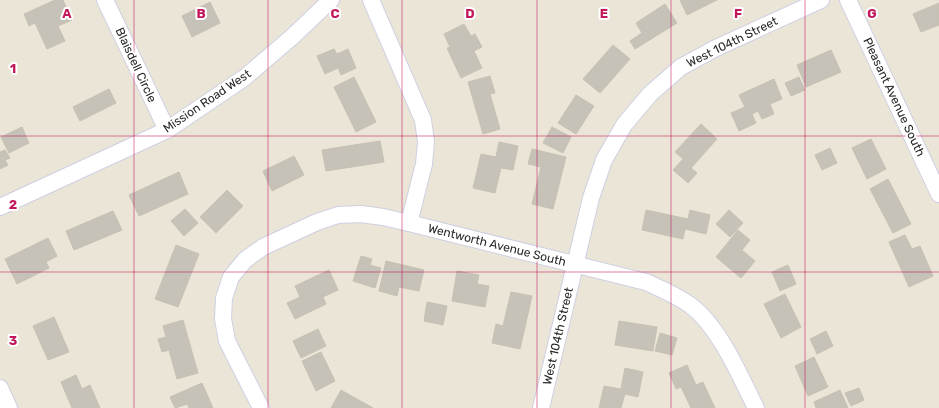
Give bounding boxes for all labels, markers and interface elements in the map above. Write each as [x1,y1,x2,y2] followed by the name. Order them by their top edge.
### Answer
[62,6,72,21] text: A
[196,6,206,21] text: B
[330,6,340,21] text: C
[465,6,475,21] text: D
[600,6,608,21] text: E
[734,6,742,21] text: F
[867,6,877,21] text: G
[684,14,780,70] street label: West 104th Street
[113,25,160,105] street label: Blaisdell Circle
[860,35,928,159] street label: Pleasant Avenue South
[10,61,16,76] text: 1
[160,66,254,136] street label: Mission Road West
[9,197,17,212] text: 2
[426,221,568,269] street label: Wentworth Avenue South
[540,286,576,386] street label: West 104th Street
[9,333,18,348] text: 3

